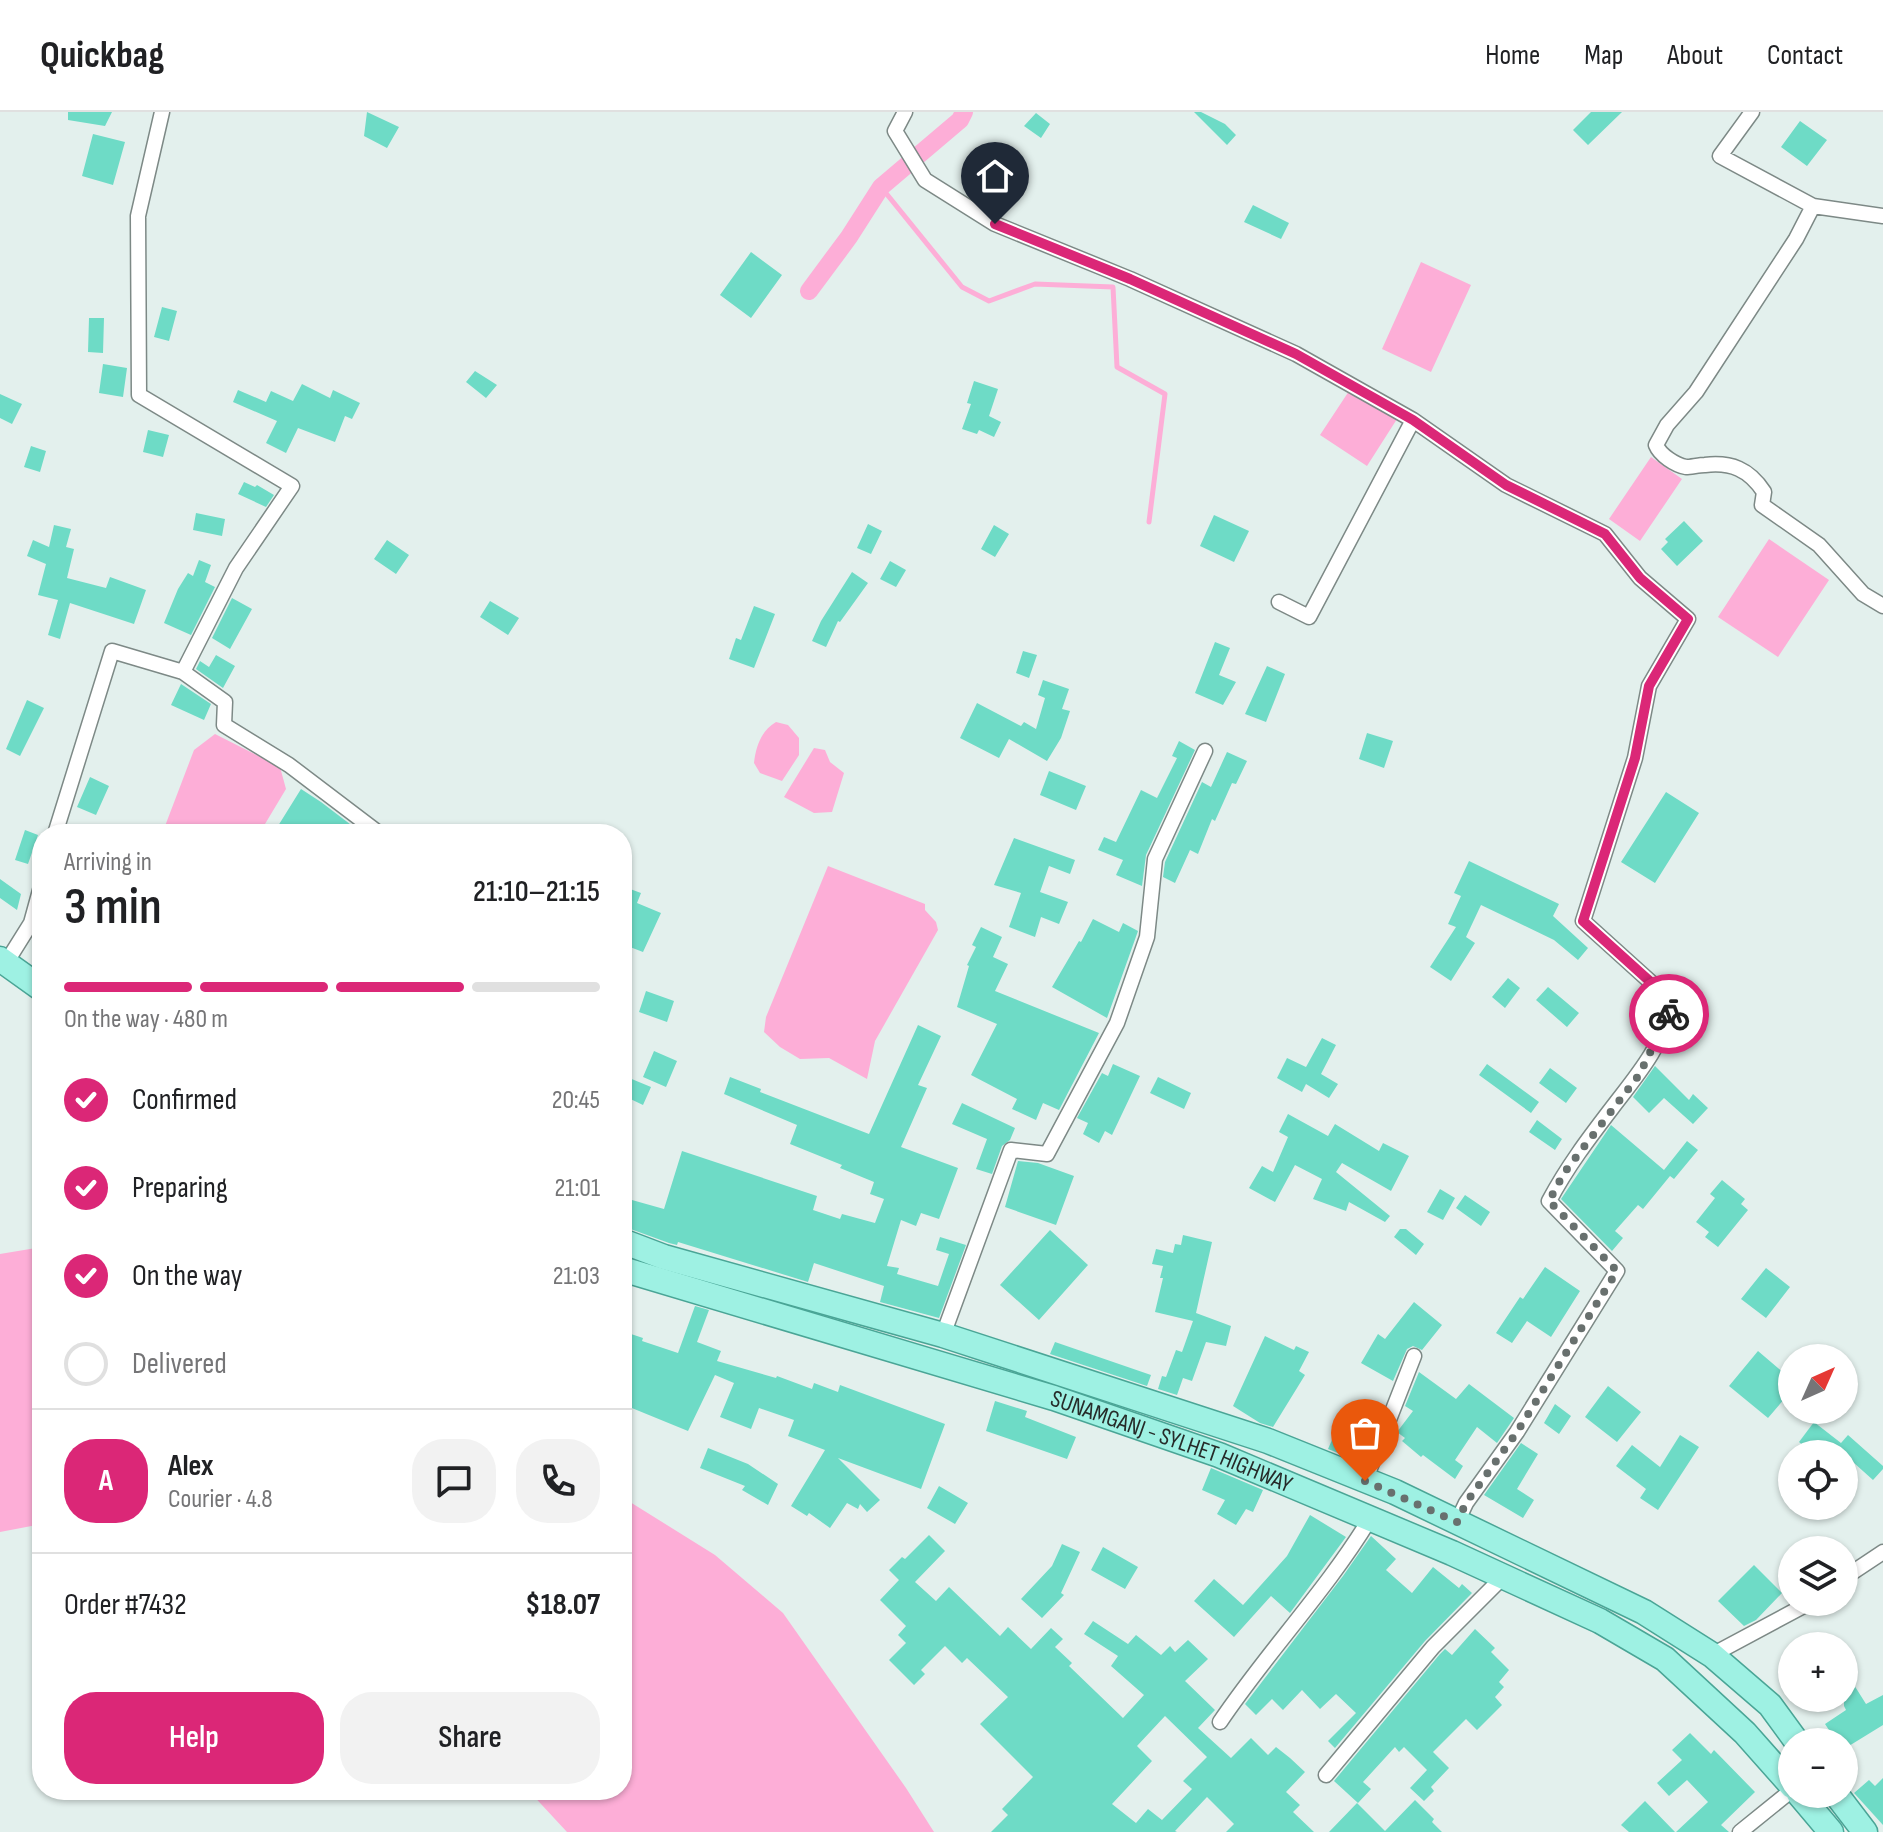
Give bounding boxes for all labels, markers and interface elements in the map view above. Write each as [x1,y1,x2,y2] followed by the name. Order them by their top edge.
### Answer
[40,33,164,78] text: Quickbag
[1485,39,1540,72] text: Home
[1584,39,1623,72] text: Map
[1667,39,1723,72] text: About
[1767,39,1843,72] text: Contact
[961,142,1029,224] pin
[973,154,1017,198] icon: home
[64,847,152,878] text: Arriving in
[473,874,600,910] text: 21:10–21:15
[64,876,162,939] text: 3 min
[1629,974,1709,1054] courier
[1647,992,1691,1036] icon: bike
[64,1004,228,1035] text: On the way · 480 m
[64,1078,108,1122] icon: check
[132,1082,237,1118] text: Confirmed
[552,1085,600,1116] text: 20:45
[64,1166,108,1210] icon: check
[132,1170,228,1206] text: Preparing
[555,1173,600,1204] text: 21:01
[64,1254,108,1298] icon: check
[132,1258,242,1294] text: On the way
[553,1261,600,1292] text: 21:03
[1778,1344,1858,1424] north arrow
[1778,1344,1858,1808] map controls
[132,1346,227,1382] text: Delivered
[1047,1383,1297,1499] street label: SUNAMGANJ - SYLHET HIGHWAY
[1331,1399,1399,1481] pin
[1343,1411,1387,1455] icon: bag
[412,1439,496,1523] button: chat
[516,1439,600,1523] button: phone
[1778,1440,1858,1520] button: locate
[168,1448,214,1484] text: Alex
[99,1463,113,1499] text: A
[168,1484,273,1515] text: Courier · 4.8
[1778,1536,1858,1616] button: layers
[64,1587,187,1623] text: Order #7432
[525,1587,600,1623] text: $18.07
[1778,1632,1858,1712] button: +
[64,1692,324,1784] button: Help
[340,1692,600,1784] button: Share
[1778,1728,1858,1808] button: −

